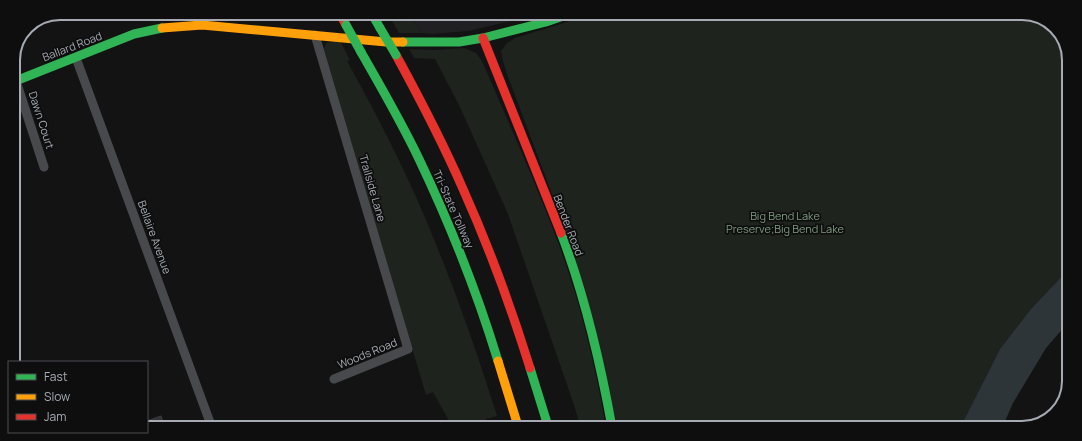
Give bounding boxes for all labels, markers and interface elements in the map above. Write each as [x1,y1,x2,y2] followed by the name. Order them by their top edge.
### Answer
[40,28,104,64] street label: Ballard Road
[26,89,58,151] street label: Dawn Court
[356,153,390,224] street label: Trailside Lane
[430,167,478,251] street label: Tri-State Tollway
[550,192,588,258] street label: Bender Road
[135,198,175,276] street label: Bellaire Avenue
[726,208,845,236] park label: Big Bend Lake Preserve;Big Bend Lake
[335,334,399,372] street label: Woods Road
[8,361,148,433] legend
[44,368,68,385] text: Fast
[44,388,70,405] text: Slow
[44,408,66,425] text: Jam

